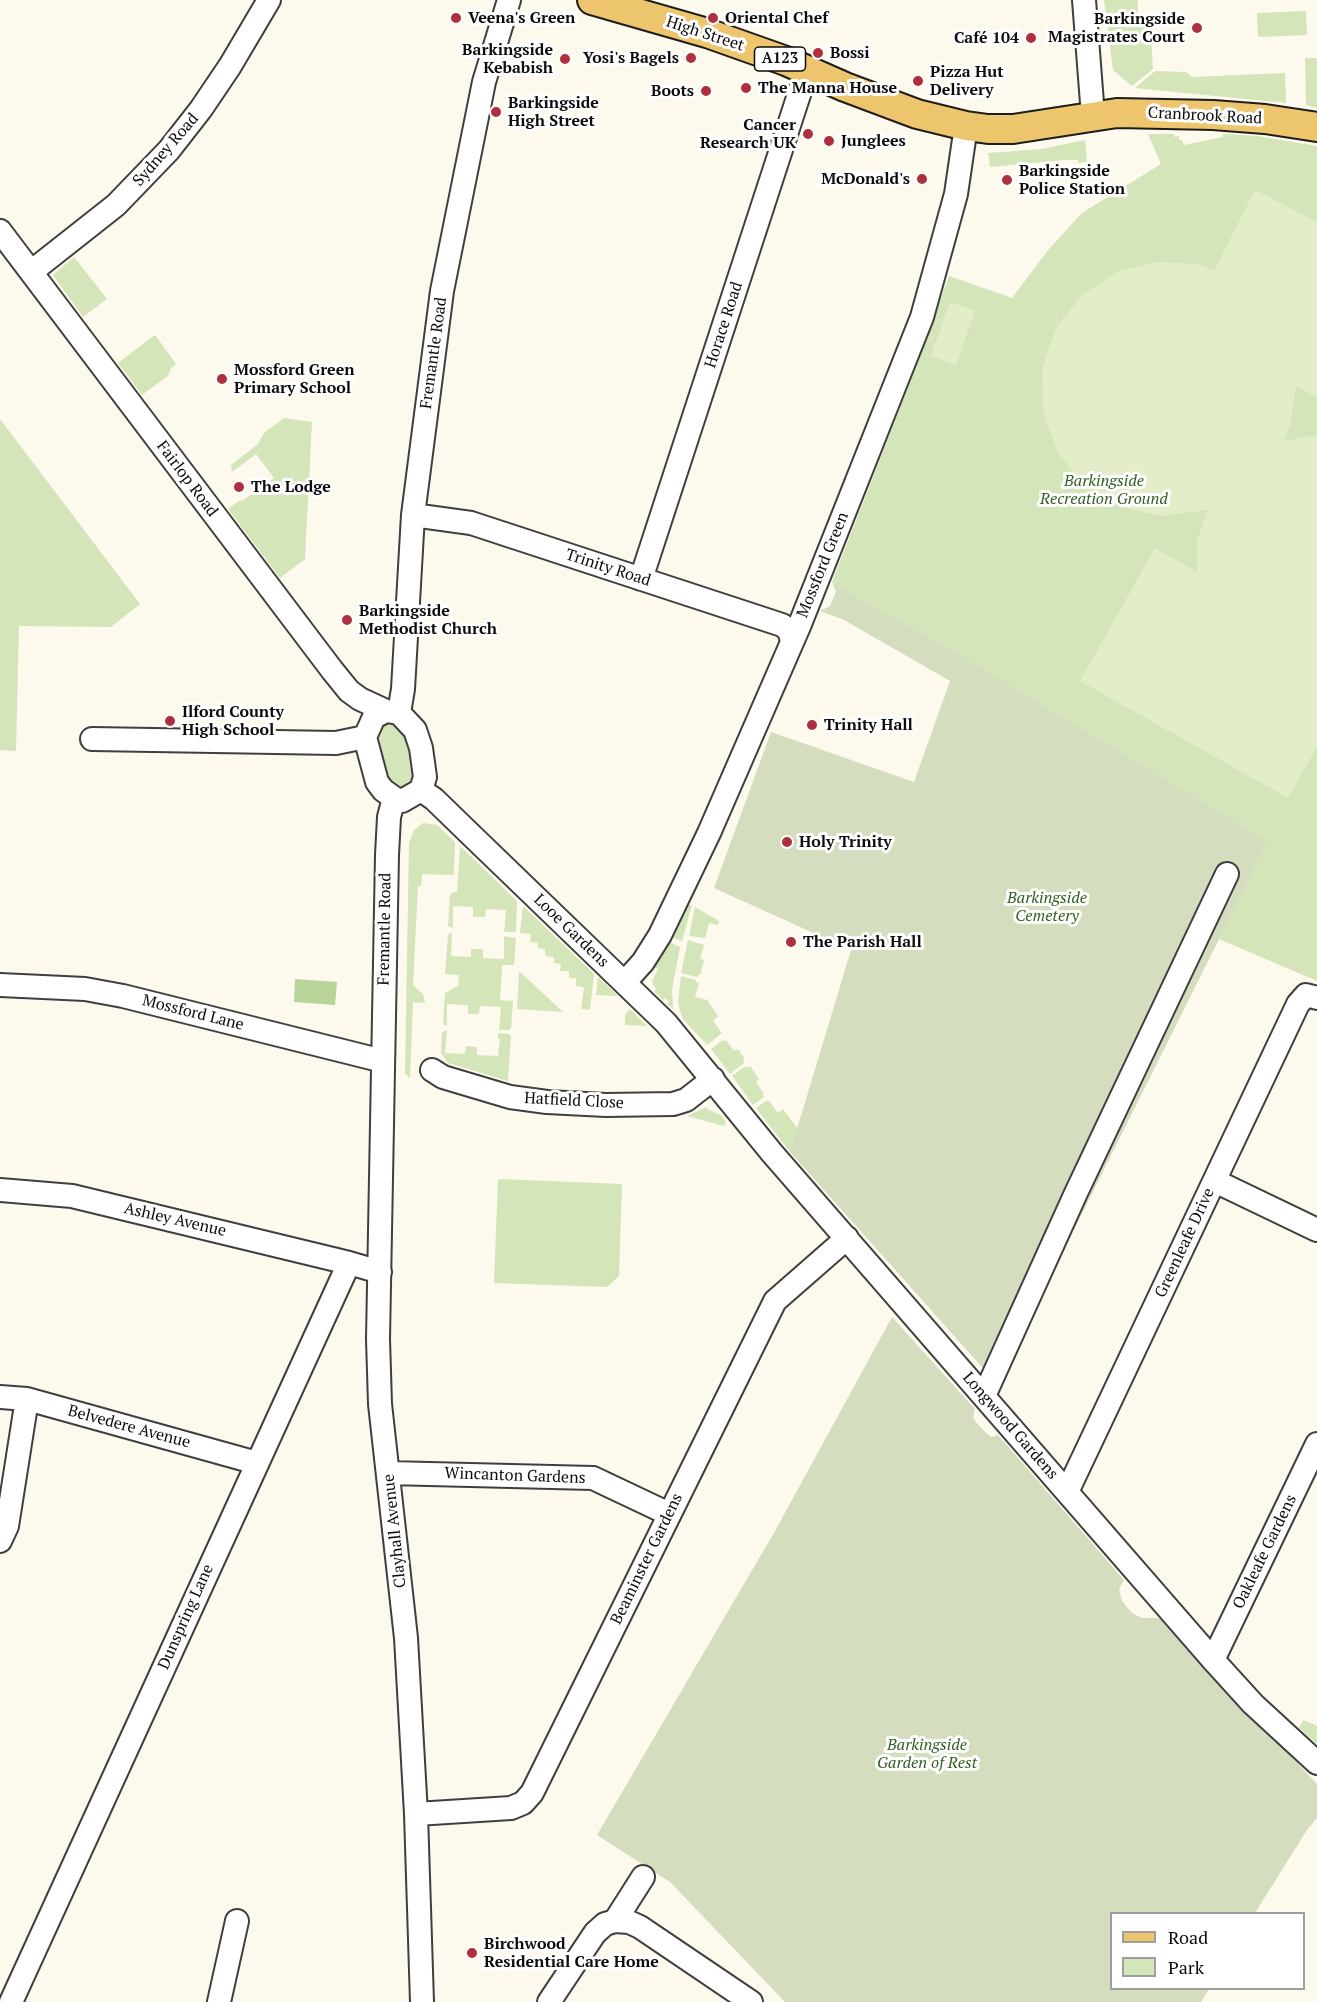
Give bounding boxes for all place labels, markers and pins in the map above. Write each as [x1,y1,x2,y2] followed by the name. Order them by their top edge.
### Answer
[468,8,575,28] place label: Veena's Green
[725,8,828,28] place label: Oriental Chef
[1048,9,1185,47] place label: Barkingside Magistrates Court
[449,11,463,25] marker: Veena's Green
[706,11,720,25] marker: Oriental Chef
[1190,21,1204,35] marker: Barkingside Magistrates Court
[954,28,1019,48] place label: Café 104
[1024,31,1038,45] marker: Café 104
[462,40,553,78] place label: Barkingside Kebabish
[830,43,870,63] place label: Bossi
[811,46,825,60] marker: Bossi
[583,48,679,68] place label: Yosi's Bagels
[684,51,698,65] marker: Yosi's Bagels
[558,52,572,66] marker: Barkingside Kebabish
[930,62,1004,100] place label: Pizza Hut Delivery
[911,74,925,88] marker: Pizza Hut Delivery
[758,78,897,98] place label: The Manna House
[651,81,694,101] place label: Boots
[739,81,753,95] marker: The Manna House
[699,84,713,98] marker: Boots
[508,93,599,131] place label: Barkingside High Street
[489,105,503,119] marker: Barkingside High Street
[700,115,796,153] place label: Cancer Research UK
[801,127,815,141] marker: Cancer Research UK
[841,131,906,151] place label: Junglees
[822,134,836,148] marker: Junglees
[1019,161,1125,199] place label: Barkingside Police Station
[821,169,910,189] place label: McDonald's
[915,172,929,186] marker: McDonald's
[1000,173,1014,187] marker: Barkingside Police Station
[234,360,355,398] place label: Mossford Green Primary School
[215,372,229,386] marker: Mossford Green Primary School
[251,477,331,497] place label: The Lodge
[232,480,246,494] marker: The Lodge
[359,601,497,639] place label: Barkingside Methodist Church
[340,613,354,627] marker: Barkingside Methodist Church
[182,702,284,740] place label: Ilford County High School
[163,714,177,728] marker: Ilford County High School
[824,715,913,735] place label: Trinity Hall
[805,718,819,732] marker: Trinity Hall
[799,832,892,852] place label: Holy Trinity
[780,835,794,849] marker: Holy Trinity
[803,932,922,952] place label: The Parish Hall
[784,935,798,949] marker: The Parish Hall
[484,1934,659,1972] place label: Birchwood Residential Care Home
[465,1946,479,1960] marker: Birchwood Residential Care Home

